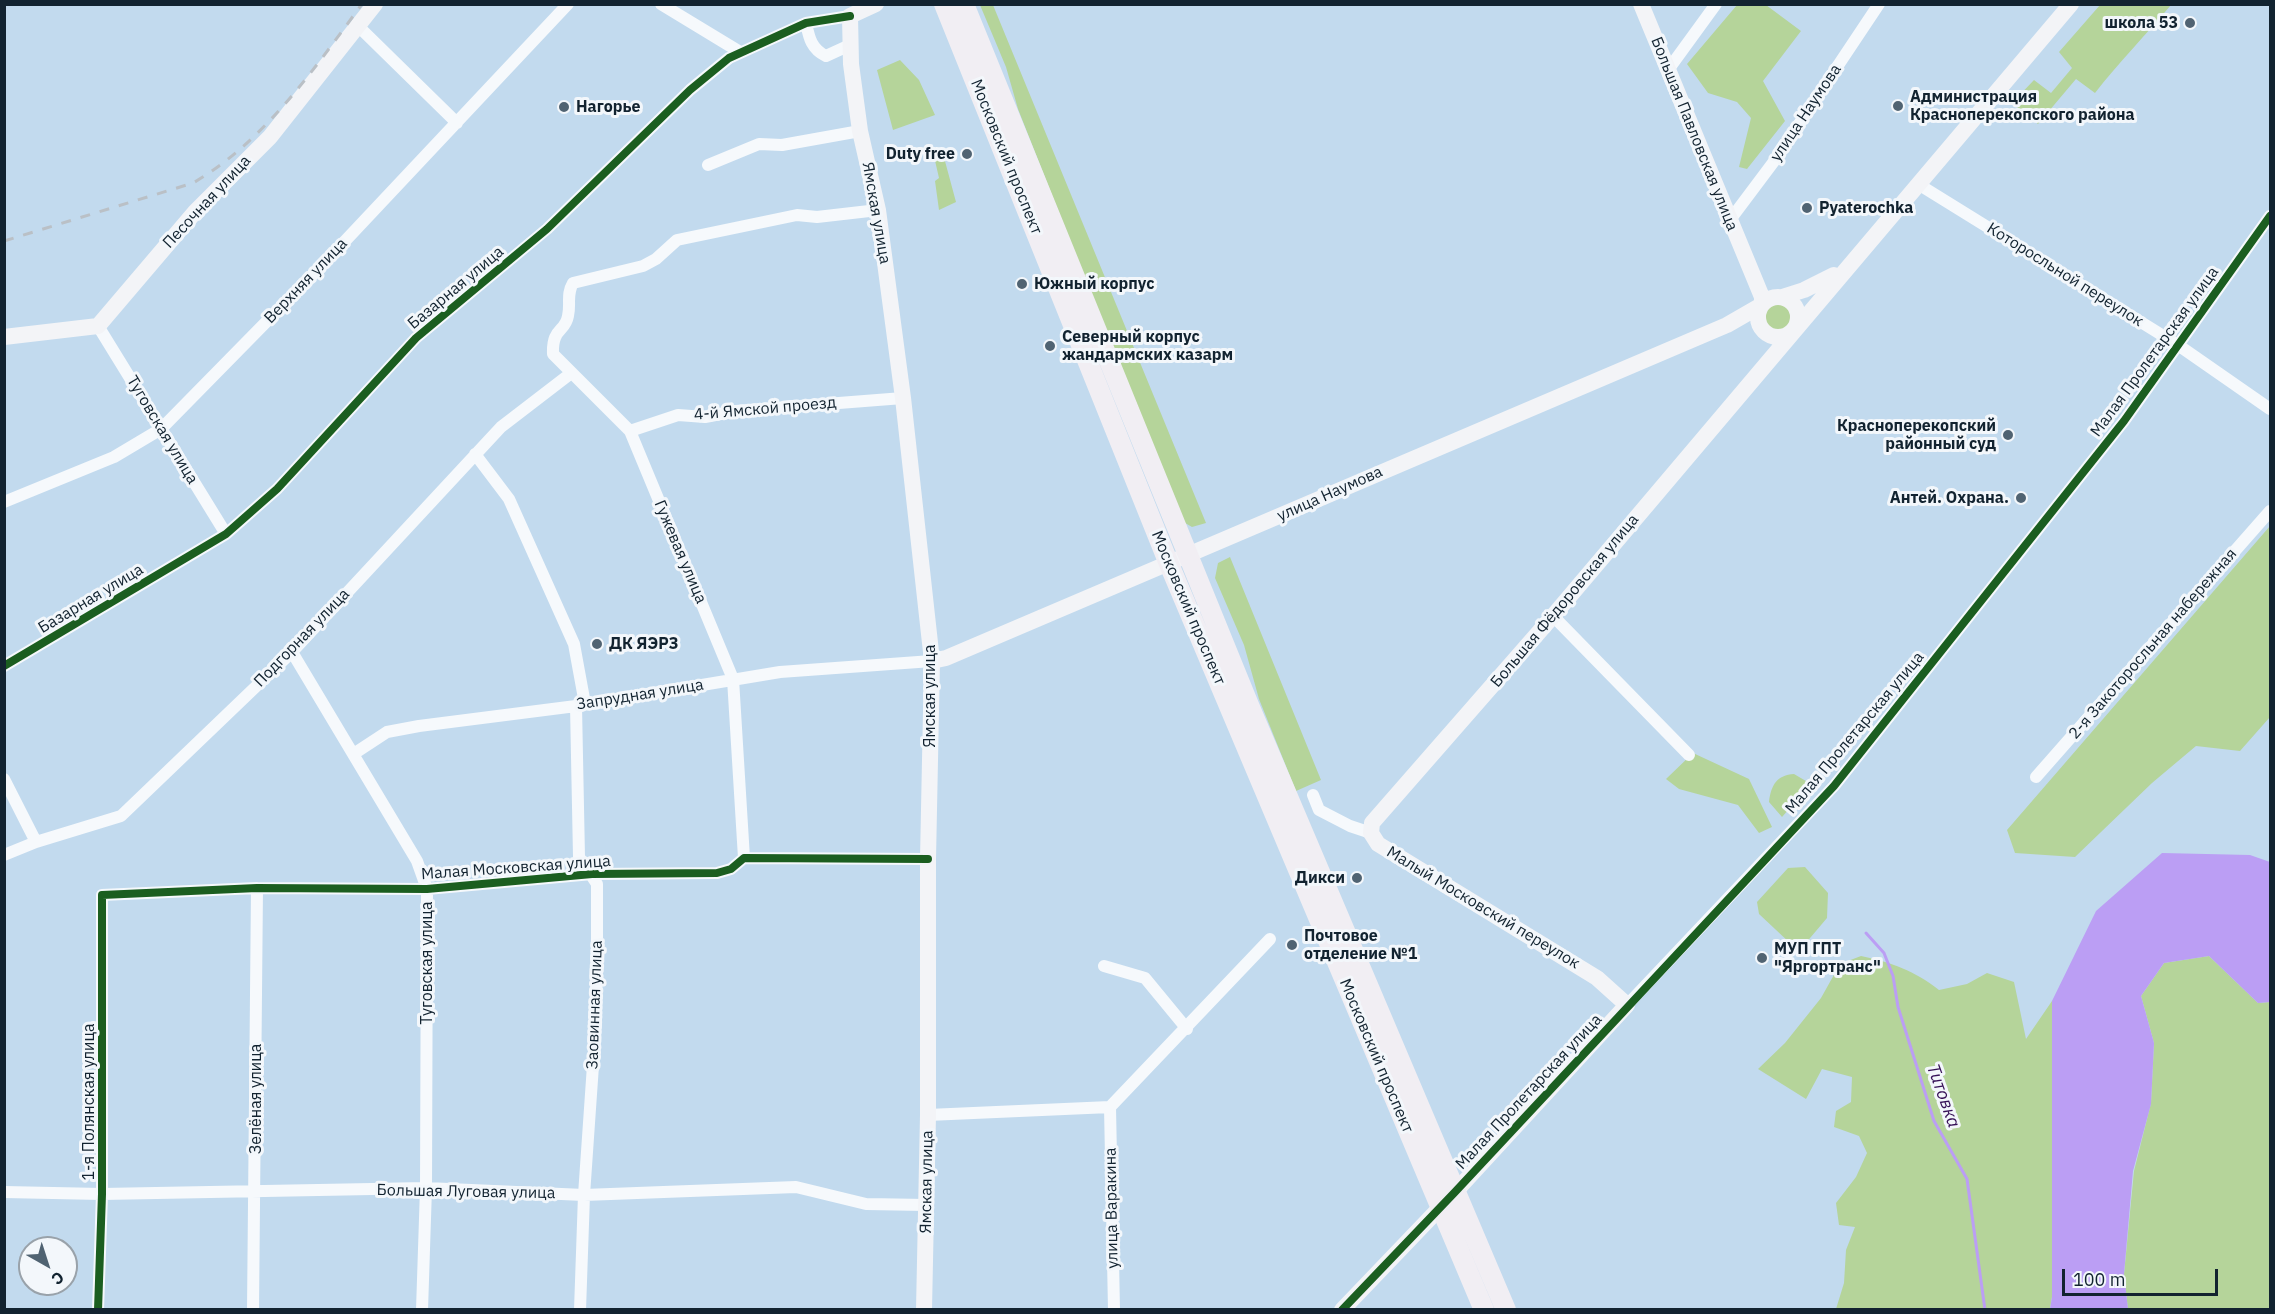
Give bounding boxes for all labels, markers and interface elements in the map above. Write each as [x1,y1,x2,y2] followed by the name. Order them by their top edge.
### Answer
[2104,13,2178,33] place label: школа 53
[2183,16,2197,30] marker: школа 53
[1646,34,1742,234] street label: Большая Павловская улица
[1766,61,1846,165] street label: улица Наумова
[966,77,1046,237] street label: Московский проспект
[1910,87,2135,125] place label: Администрация Красноперекопского района
[576,97,640,117] place label: Нагорье
[1891,99,1905,113] marker: Администрация Красноперекопского района
[557,100,571,114] marker: Нагорье
[886,144,955,164] place label: Duty free
[960,147,974,161] marker: Duty free
[159,152,255,252] street label: Песочная улица
[858,160,894,266] street label: Ямская улица
[1819,198,1913,218] place label: Pyaterochka
[1800,201,1814,215] marker: Pyaterochka
[1983,219,2147,331] street label: Которосльной переулок
[261,234,351,328] street label: Верхняя улица
[404,242,508,334] street label: Базарная улица
[2087,263,2223,441] street label: Малая Пролетарская улица
[1034,274,1155,294] place label: Южный корпус
[1015,277,1029,291] marker: Южный корпус
[1062,327,1233,365] place label: Северный корпус жандармских казарм
[1043,339,1057,353] marker: Северный корпус жандармских казарм
[122,372,202,488] street label: Туговская улица
[693,393,837,425] street label: 4-й Ямской проезд
[1837,416,1996,454] place label: Красноперекопский районный суд
[2001,428,2015,442] marker: Красноперекопский районный суд
[1274,462,1386,526] street label: улица Наумова
[1890,488,2009,508] place label: Антей. Охрана.
[2014,491,2028,505] marker: Антей. Охрана.
[650,498,710,606] street label: Гужевая улица
[1487,511,1643,691] street label: Большая Фёдоровская улица
[1147,528,1229,688] street label: Московский проспект
[2065,545,2241,743] street label: 2-я Закоторосльная набережная
[35,560,147,638] street label: Базарная улица
[250,585,354,691] street label: Подгорная улица
[609,634,678,654] place label: ДК ЯЭРЗ
[590,637,604,651] marker: ДК ЯЭРЗ
[920,644,940,748] street label: Ямская улица
[1782,648,1928,818] street label: Малая Пролетарская улица
[575,675,705,715] street label: Запрудная улица
[1383,843,1583,973] street label: Малый Московский переулок
[421,852,611,884] street label: Малая Московская улица
[1295,868,1345,888] place label: Дикси
[1350,871,1364,885] marker: Дикси
[417,902,437,1024] street label: Туговская улица
[1304,926,1417,964] place label: Почтовое отделение №1
[1285,938,1299,952] marker: Почтовое отделение №1
[1774,939,1881,977] place label: МУП ГПТ "Яргортранс"
[583,940,607,1070] street label: Заовинная улица
[1755,951,1769,965] marker: МУП ГПТ "Яргортранс"
[1335,976,1417,1136] street label: Московский проспект
[1452,1010,1606,1174] street label: Малая Пролетарская улица
[79,1023,99,1181] street label: 1-я Полянская улица
[246,1044,266,1154] street label: Зелёная улица
[1922,1061,1964,1131] water label: Титовка
[917,1130,937,1234] street label: Ямская улица
[1101,1147,1123,1269] street label: улица Варакина
[377,1181,555,1203] street label: Большая Луговая улица
[18,1236,78,1296] north arrow
[2065,1257,2221,1295] scale bar
[48,1267,68,1289] text: С
[2073,1268,2125,1291] text: 100 m

